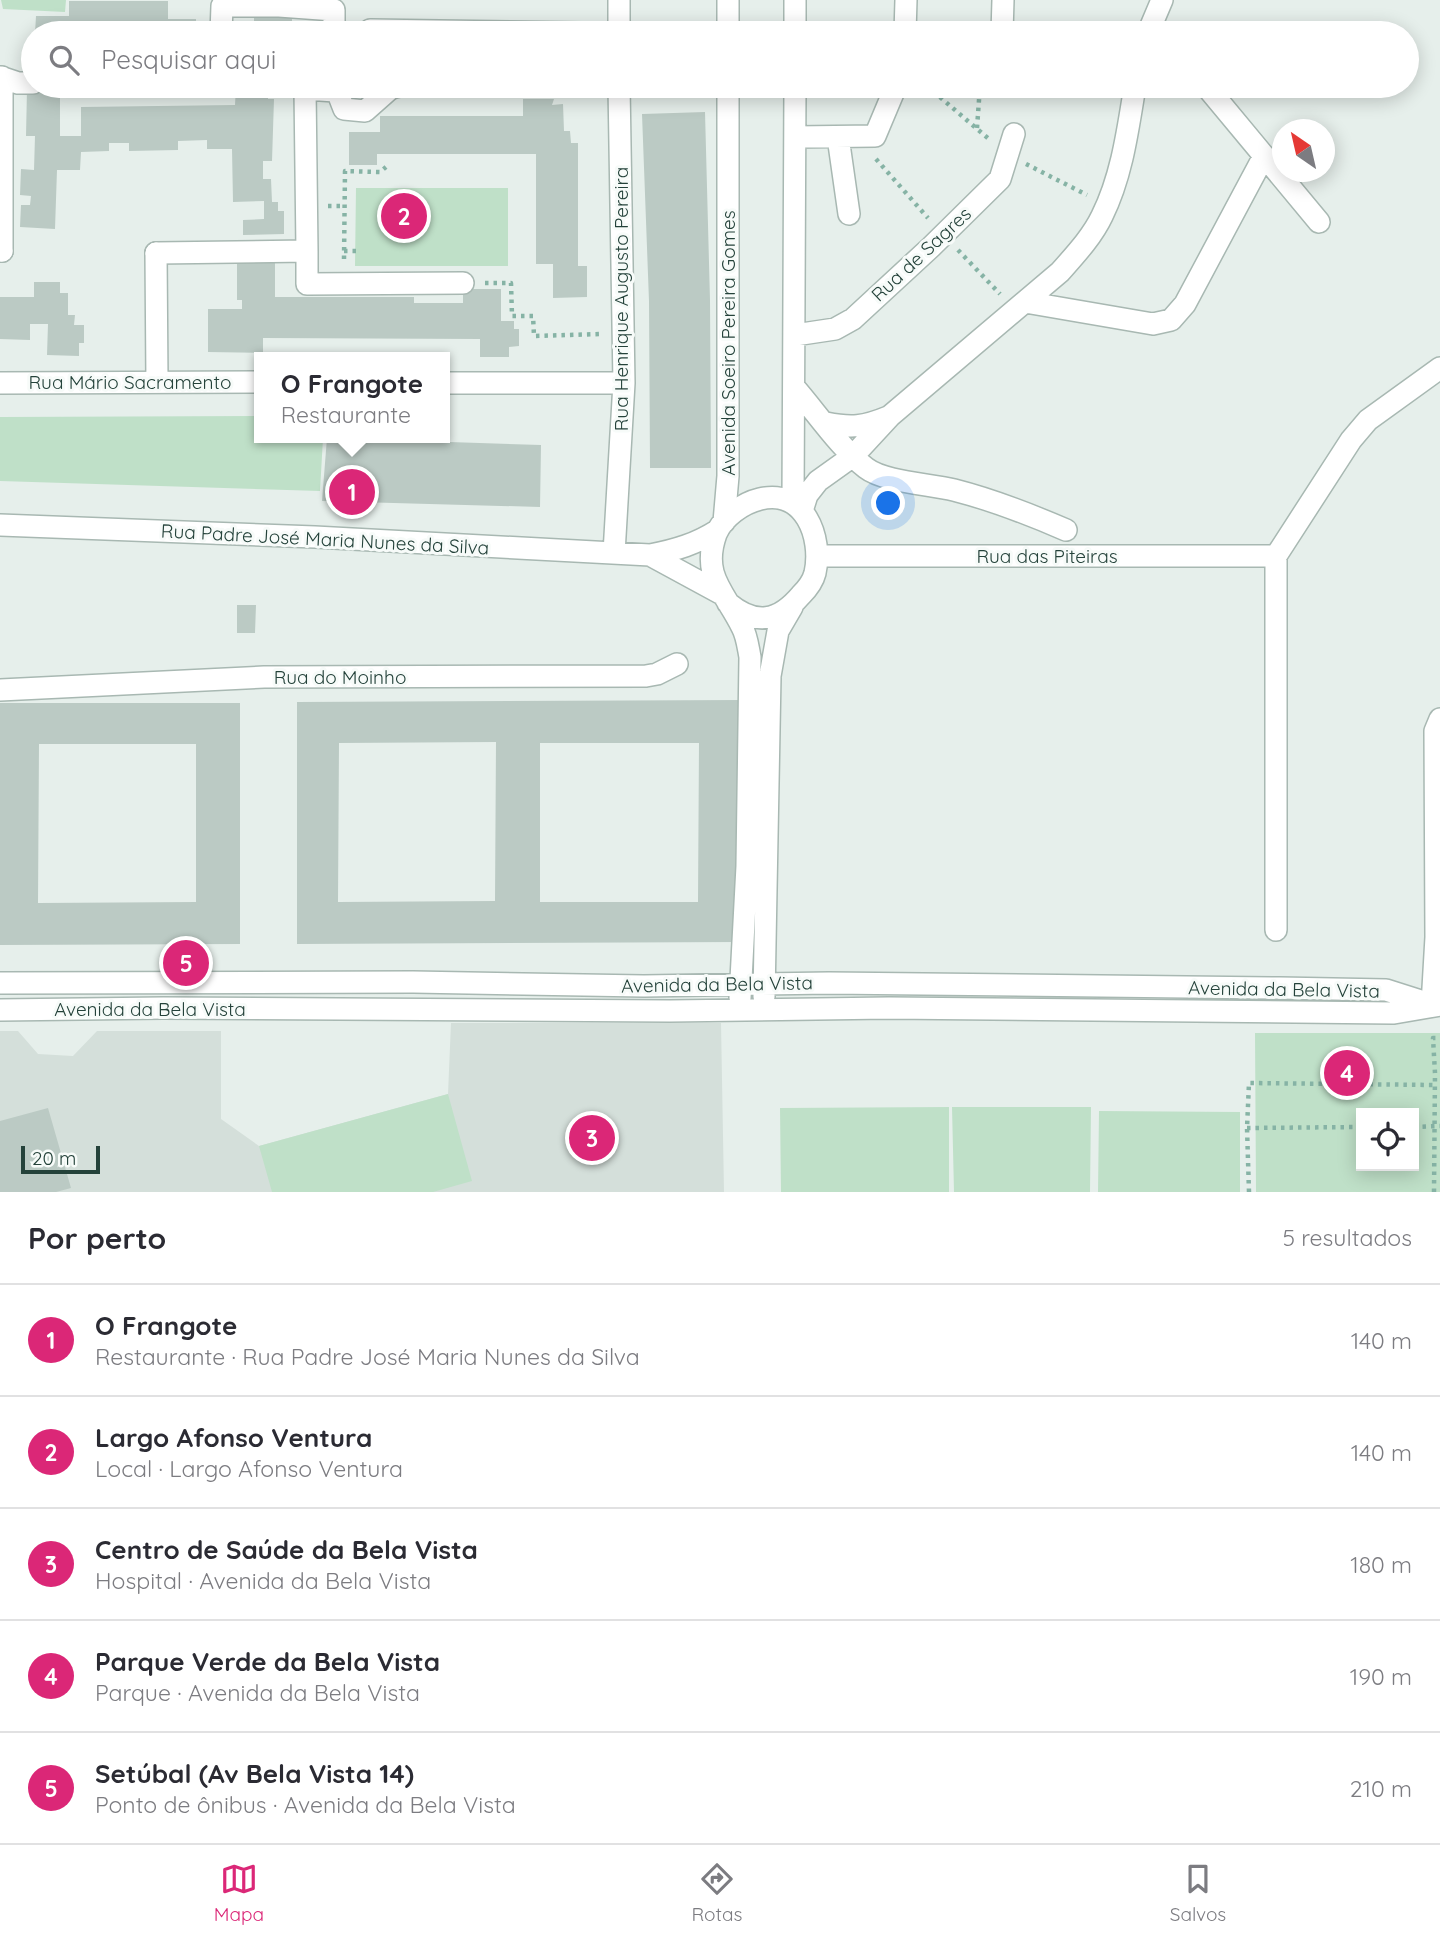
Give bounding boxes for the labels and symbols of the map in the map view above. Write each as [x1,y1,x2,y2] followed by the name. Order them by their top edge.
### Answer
[1272,119,1335,182] north arrow
[609,167,633,431] street label: Rua Henrique Augusto Pereira
[381,190,427,242] pin: 2
[866,201,976,306] street label: Rua de Sagres
[716,210,740,476] street label: Avenida Soeiro Pereira Gomes
[29,370,231,394] street label: Rua Mário Sacramento
[329,466,375,518] pin: 1
[871,486,905,520] your location
[160,518,490,560] street label: Rua Padre José Maria Nunes da Silva
[976,544,1118,568] street label: Rua das Piteiras
[274,665,406,689] street label: Rua do Moinho
[163,937,209,989] pin: 5
[621,970,813,998] street label: Avenida da Bela Vista
[1188,975,1380,1003] street label: Avenida da Bela Vista
[54,997,246,1021] street label: Avenida da Bela Vista
[1324,1047,1370,1099] pin: 4
[569,1112,615,1164] pin: 3
[21,1143,100,1175] scale bar

